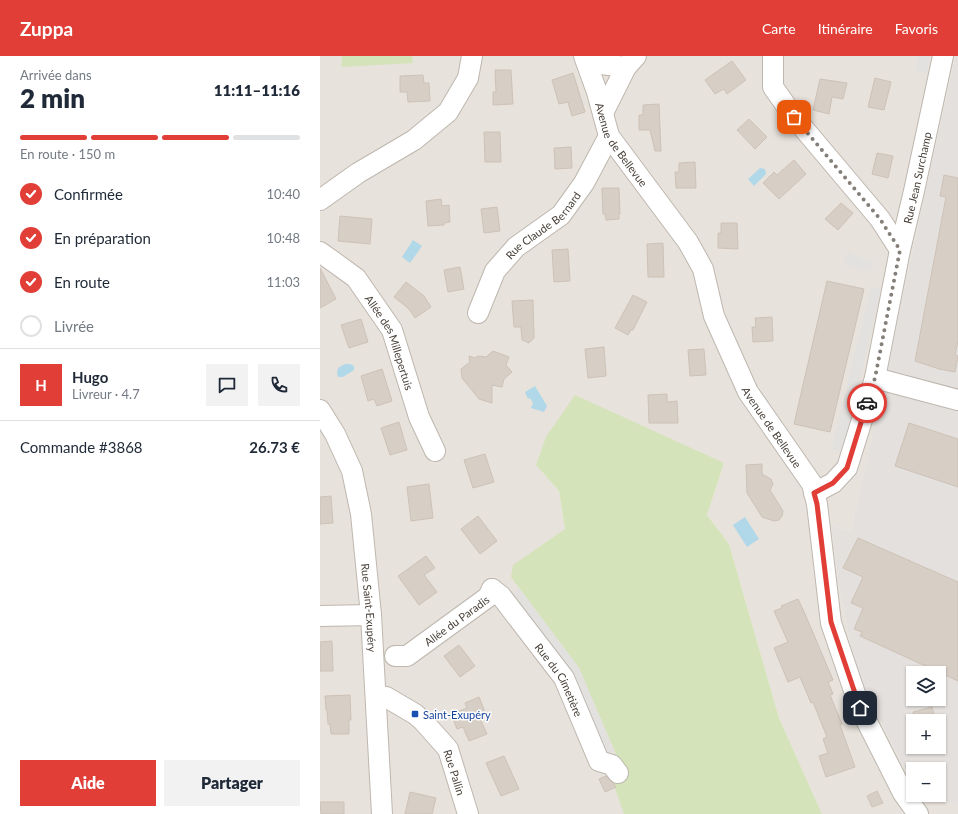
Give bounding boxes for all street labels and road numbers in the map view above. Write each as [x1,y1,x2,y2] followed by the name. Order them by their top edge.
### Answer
[594,101,651,189] street label: Avenue de Bellevue
[900,130,933,225] street label: Rue Jean Surchamp
[502,189,582,261] street label: Rue Claude Bernard
[363,292,417,392] street label: Allée des Millepertuis
[740,385,805,470] street label: Avenue de Bellevue
[359,563,380,653] street label: Rue Saint-Exupéry
[421,592,491,648] street label: Allée du Paradis
[533,640,586,718] street label: Rue du Cimetière
[442,748,468,797] street label: Rue Pallin

